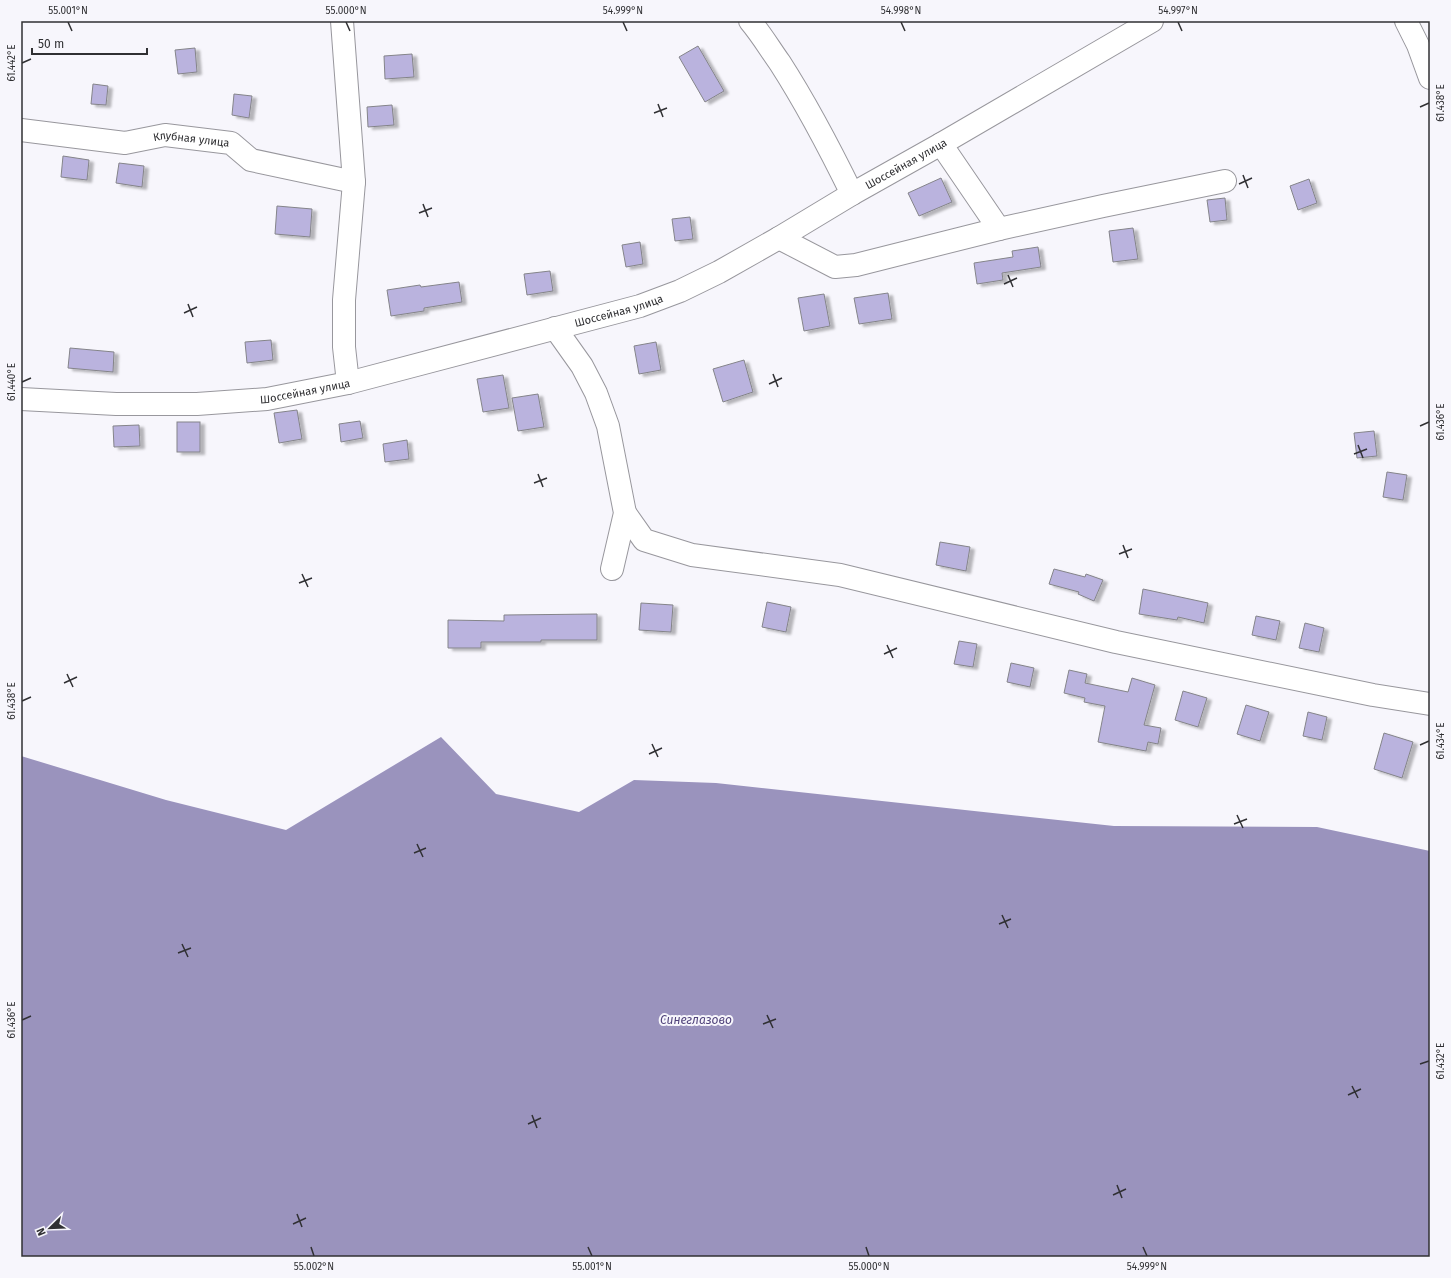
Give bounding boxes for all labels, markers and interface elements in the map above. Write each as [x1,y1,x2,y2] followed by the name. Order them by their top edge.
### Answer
[48,5,88,17] text: 55.001°N
[325,5,367,17] text: 55.000°N
[603,5,643,17] text: 54.999°N
[881,5,921,17] text: 54.998°N
[1158,5,1198,17] text: 54.997°N
[32,30,147,56] scale bar
[38,37,64,51] text: 50 m
[6,44,18,82] text: 61.442°E
[1435,84,1447,122] text: 61.438°E
[152,129,230,150] street label: Клубная улица
[863,136,949,192] street label: Шоссейная улица
[573,292,665,330] street label: Шоссейная улица
[6,363,18,401] text: 61.440°E
[260,377,351,406] street label: Шоссейная улица
[1435,403,1447,441] text: 61.436°E
[6,682,18,720] text: 61.438°E
[1435,722,1447,760] text: 61.434°E
[6,1001,18,1039] text: 61.436°E
[660,1013,732,1027] water label: Синеглазово
[1435,1043,1447,1079] text: 61.432°E
[30,1208,70,1248] north arrow
[34,1226,49,1238] text: N
[294,1261,334,1273] text: 55.002°N
[572,1261,612,1273] text: 55.001°N
[848,1261,890,1273] text: 55.000°N
[1127,1261,1167,1273] text: 54.999°N

